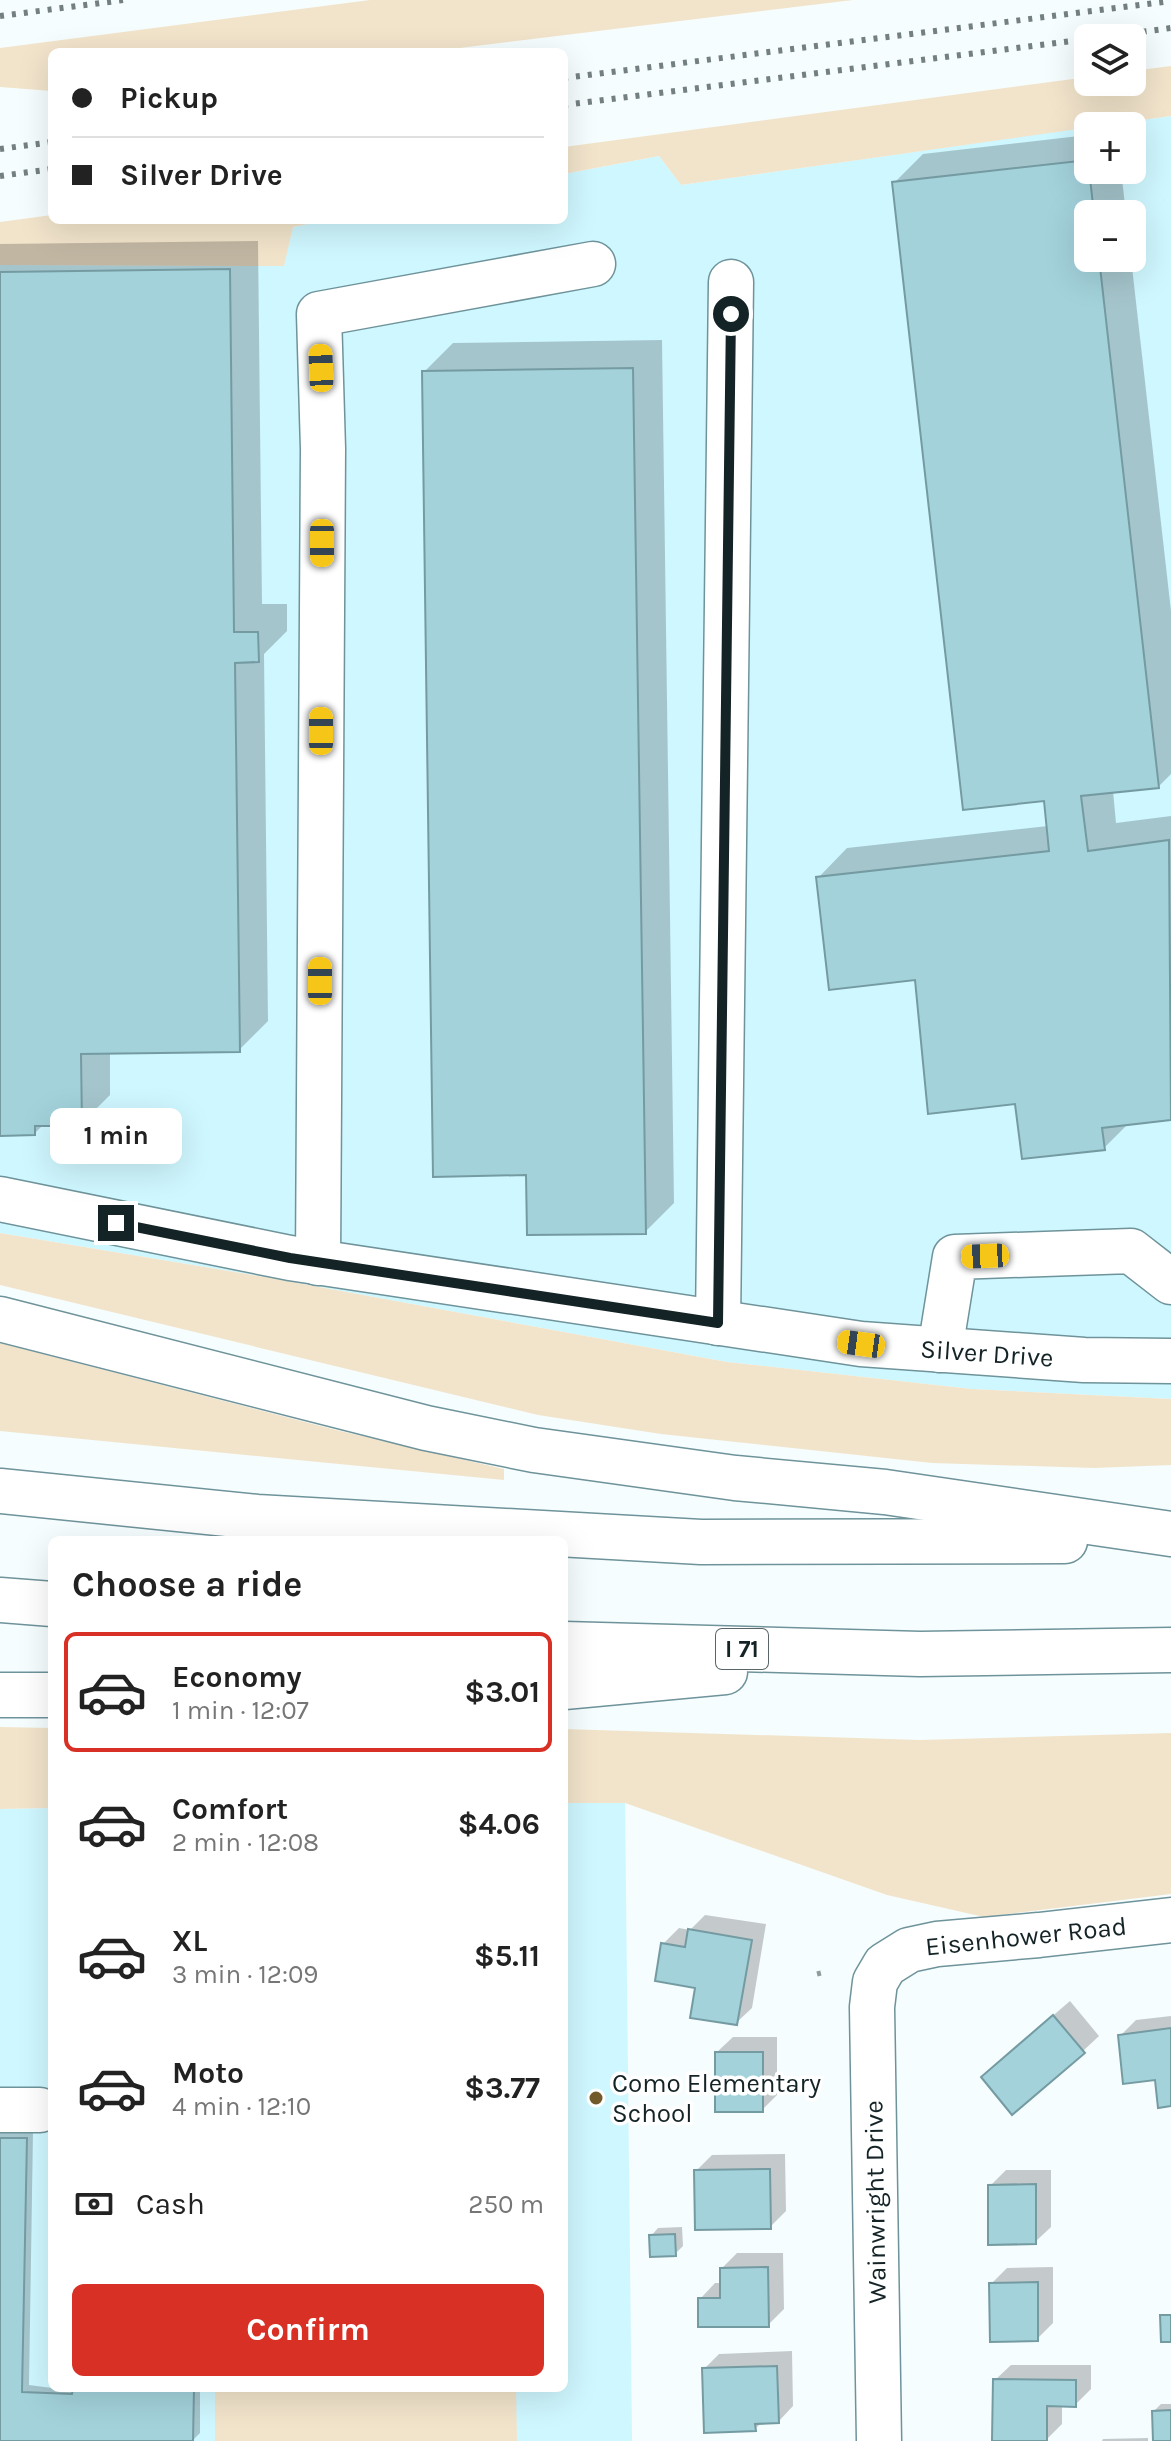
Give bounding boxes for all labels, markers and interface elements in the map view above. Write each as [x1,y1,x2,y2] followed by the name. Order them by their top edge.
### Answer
[1074,24,1146,272] map controls
[1074,24,1146,96] button: layers
[120,80,218,116] text: Pickup
[1074,112,1146,184] button: +
[120,157,283,193] text: Silver Drive
[1074,200,1146,272] button: −
[713,296,749,332] route start
[308,344,334,392] car
[310,519,334,567] car
[309,707,333,755] car
[308,957,332,1005] car
[50,1107,182,1163] callout: 1 min
[83,1120,149,1151] text: 1 min
[98,1205,134,1241] route end
[961,1243,1009,1269] car
[836,1329,886,1359] car
[919,1333,1055,1374] street label: Silver Drive
[72,1563,302,1605] text: Choose a ride
[716,1629,768,1669] road number: I 71
[76,1656,148,1728] icon: car
[172,1659,302,1695] text: Economy
[465,1674,540,1710] text: $3.01
[172,1695,309,1726] text: 1 min · 12:07
[76,1788,148,1860] icon: car
[172,1791,288,1827] text: Comfort
[458,1806,540,1842] text: $4.06
[172,1827,319,1858] text: 2 min · 12:08
[924,1910,1128,1963] street label: Eisenhower Road
[76,1920,148,1992] icon: car
[172,1923,207,1959] text: XL
[474,1938,540,1974] text: $5.11
[172,1959,318,1990] text: 3 min · 12:09
[76,2052,148,2124] icon: car
[172,2055,244,2091] text: Moto
[612,2068,821,2129] place label: Como Elementary School
[464,2070,540,2106] text: $3.77
[587,2089,605,2107] marker: Como Elementary School
[172,2091,311,2122] text: 4 min · 12:10
[858,2100,893,2304] street label: Wainwright Drive
[72,2182,116,2226] icon: cash
[136,2186,205,2222] text: Cash
[468,2189,544,2220] text: 250 m
[72,2284,544,2376] button: Confirm

